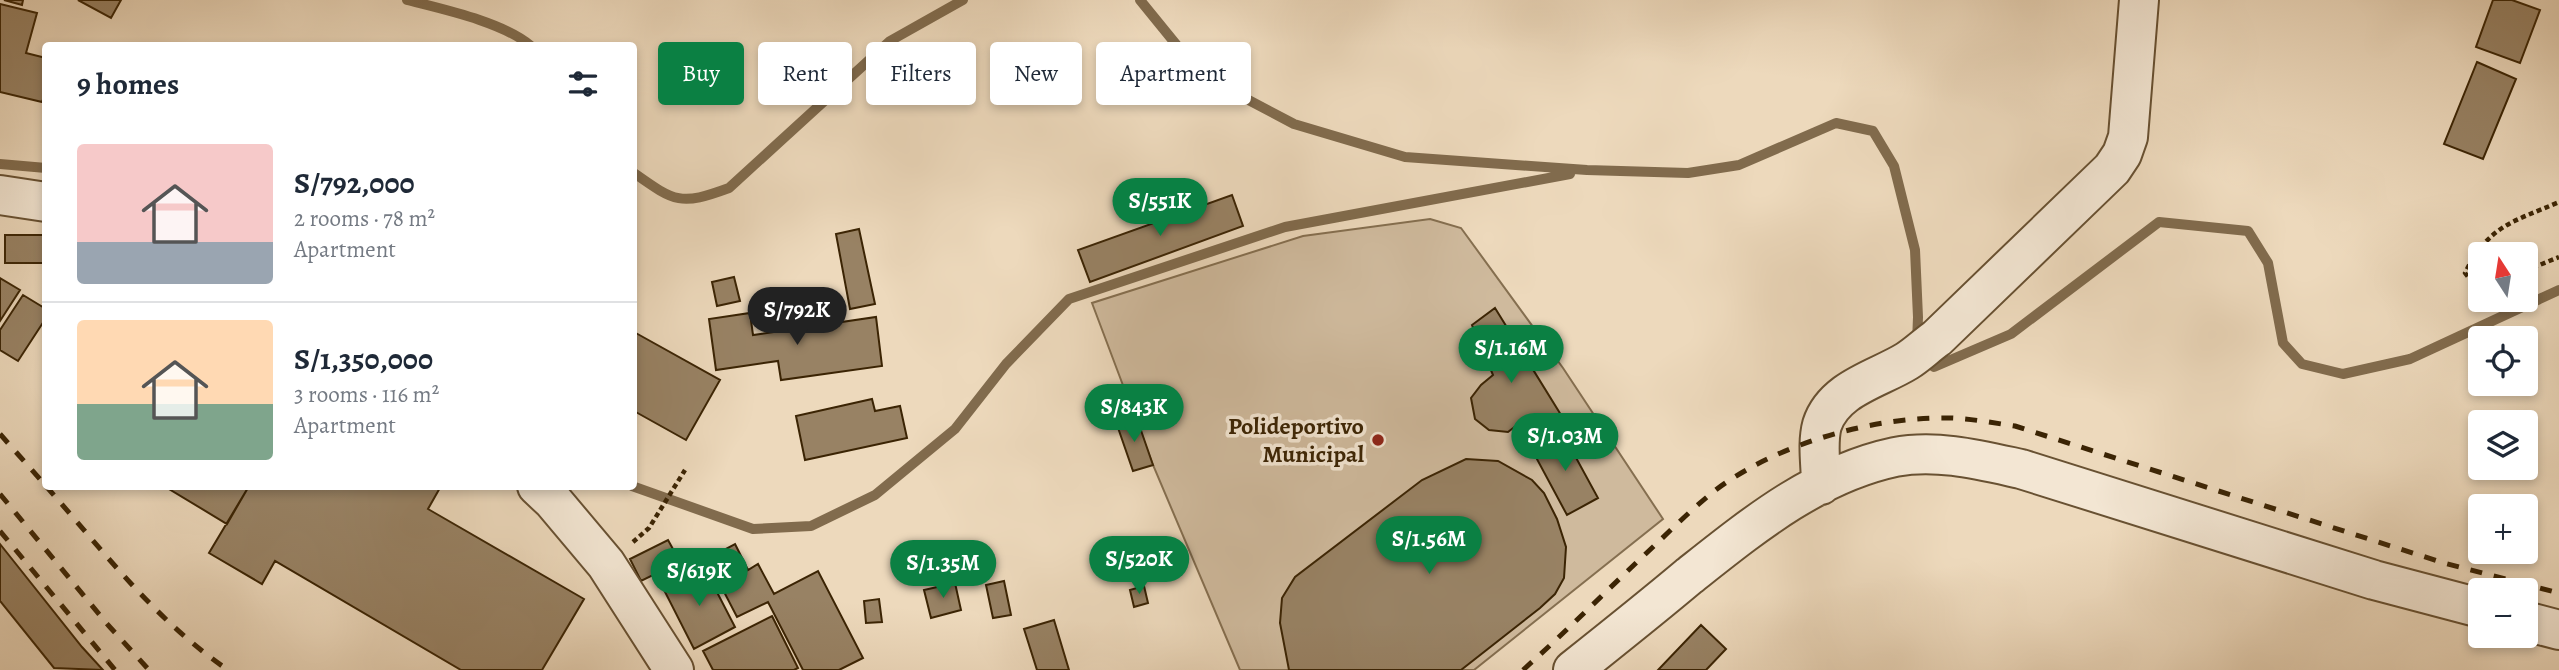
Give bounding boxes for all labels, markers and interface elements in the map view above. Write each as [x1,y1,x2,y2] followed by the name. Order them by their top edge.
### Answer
[658,42,744,105] chip: Buy
[758,42,852,105] chip: Rent
[866,42,976,105] chip: Filters
[990,42,1082,105] chip: New
[1096,42,1251,105] chip: Apartment
[77,64,179,104] text: 9 homes
[564,65,602,103] icon: filters
[294,163,415,203] text: S/792,000
[133,172,217,256] icon: home
[1103,178,1217,238] pin: S/551K
[1129,185,1191,216] text: S/551K
[294,203,435,234] text: 2 rooms · 78 m²
[294,234,396,265] text: Apartment
[2468,242,2538,312] north arrow
[2468,242,2538,648] map controls
[740,288,854,347] pin: S/792K
[764,294,830,325] text: S/792K
[1446,326,1576,385] pin: S/1.16M
[2468,326,2538,396] button: locate
[1475,332,1547,363] text: S/1.16M
[294,339,433,379] text: S/1,350,000
[133,348,217,432] icon: home
[294,379,439,410] text: 3 rooms · 116 m²
[1077,384,1191,444] pin: S/843K
[1101,391,1167,422] text: S/843K
[294,410,396,441] text: Apartment
[1228,410,1365,470] place label: Polideportivo Municipal
[2468,410,2538,480] button: layers
[1500,414,1630,473] pin: S/1.03M
[1527,420,1603,451] text: S/1.03M
[1370,432,1386,448] marker: Polideportivo Municipal
[2468,494,2538,564] button: +
[1364,516,1494,576] pin: S/1.56M
[1392,523,1466,554] text: S/1.56M
[1082,536,1196,596] pin: S/520K
[878,540,1008,600] pin: S/1.35M
[1105,543,1173,574] text: S/520K
[906,547,980,578] text: S/1.35M
[642,548,756,608] pin: S/619K
[667,555,731,586] text: S/619K
[2468,578,2538,648] button: −

